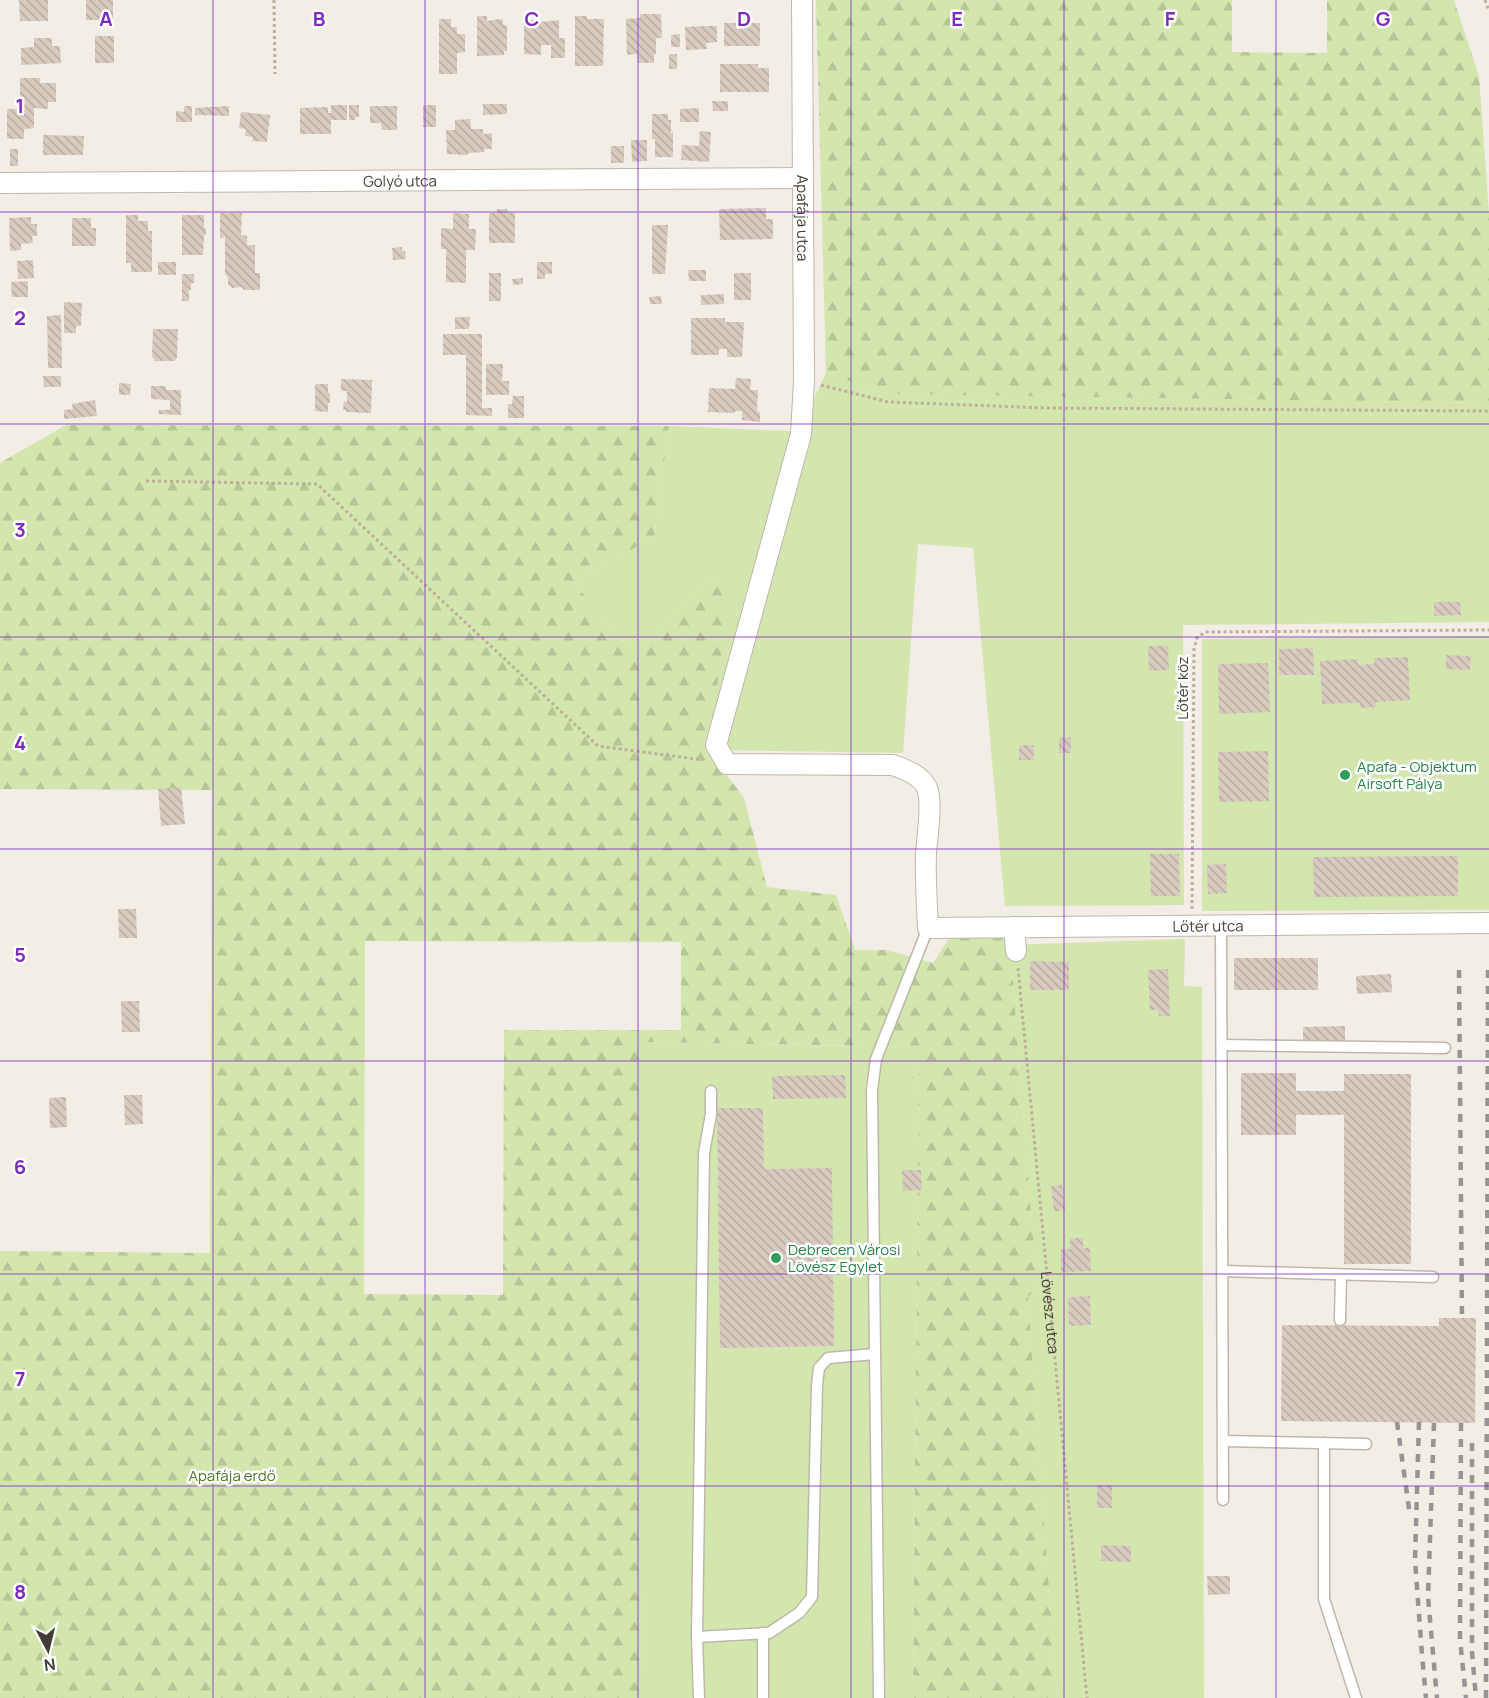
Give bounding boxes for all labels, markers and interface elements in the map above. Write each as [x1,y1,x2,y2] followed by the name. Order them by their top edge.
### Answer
[99,5,113,32] text: A
[313,5,326,32] text: B
[525,5,539,32] text: C
[737,5,751,32] text: D
[951,5,963,32] text: E
[1165,5,1176,32] text: F
[1376,5,1391,32] text: G
[16,92,24,119] text: 1
[363,170,437,191] street label: Golyó utca
[792,175,814,261] street label: Apafája utca
[14,304,26,331] text: 2
[14,516,26,543] text: 3
[1172,656,1193,720] street label: Lőtér köz
[14,729,26,756] text: 4
[1357,756,1477,794] place label: Apafa - Objektum Airsoft Pálya
[1338,768,1352,782] marker: Apafa - Objektum Airsoft Pálya
[1172,915,1244,936] street label: Lőtér utca
[14,941,26,968] text: 5
[14,1153,26,1180] text: 6
[788,1239,900,1277] place label: Debrecen Városi Lövész Egylet
[769,1251,783,1265] marker: Debrecen Városi Lövész Egylet
[1036,1270,1065,1355] street label: Lövész utca
[15,1365,25,1392] text: 7
[188,1465,276,1486] park label: Apafája erdő
[14,1578,26,1605] text: 8
[18,1620,78,1680] north arrow
[43,1653,57,1677] text: N

